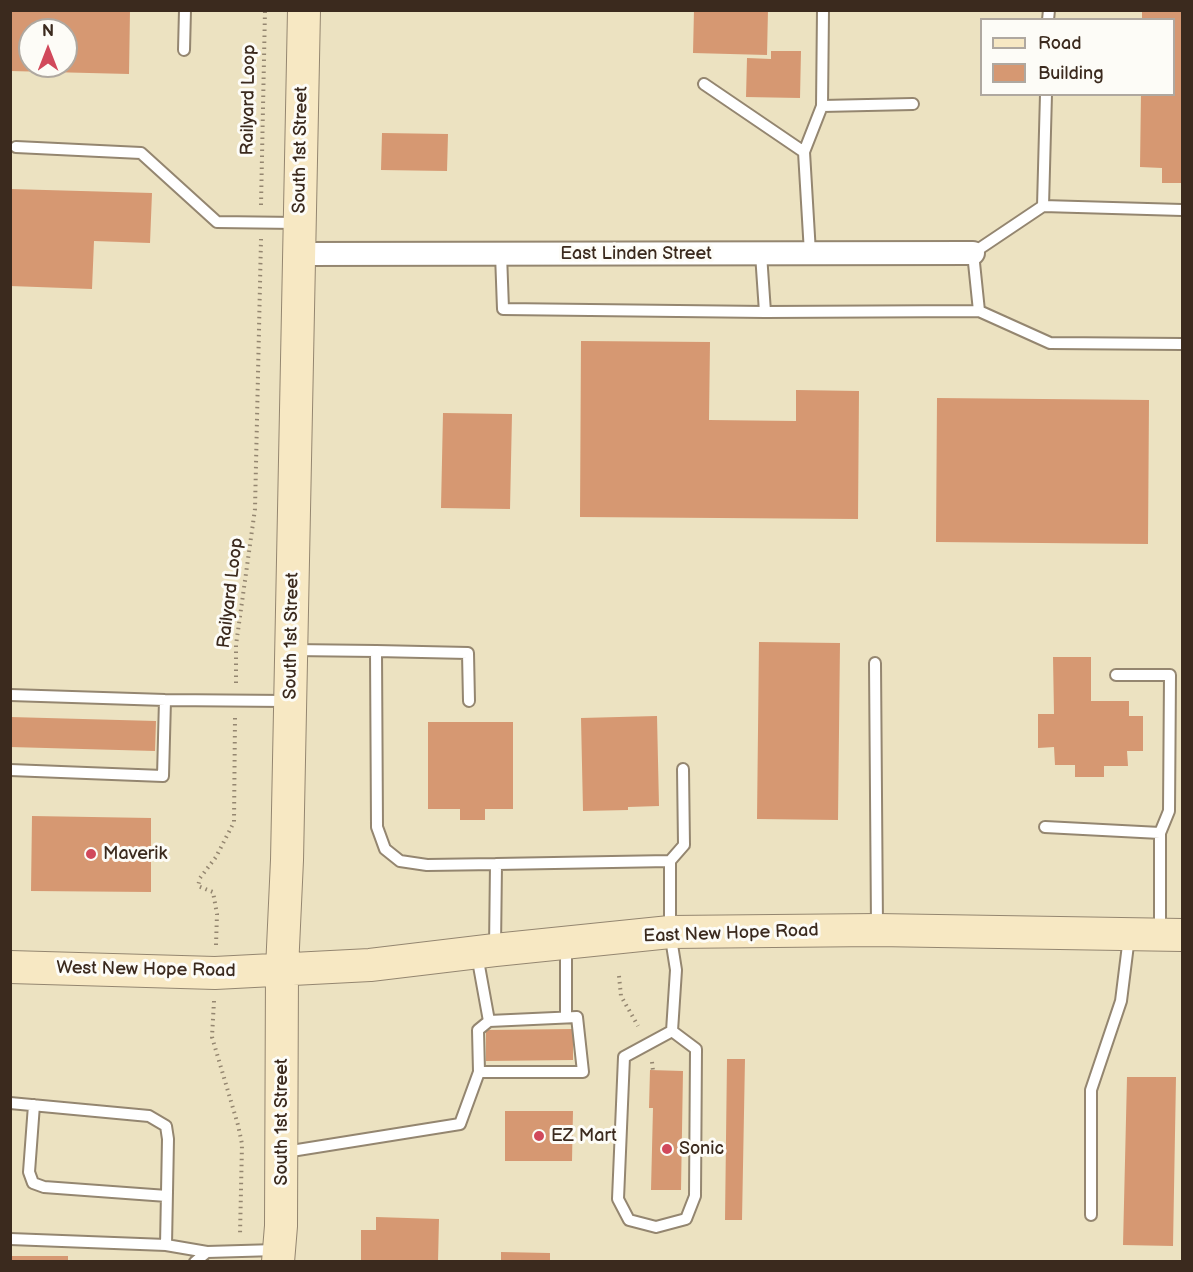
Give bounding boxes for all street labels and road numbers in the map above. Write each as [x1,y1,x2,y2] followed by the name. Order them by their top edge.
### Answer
[237,44,261,156] street label: Railyard Loop
[289,86,313,214] street label: South 1st Street
[560,243,712,265] street label: East Linden Street
[214,537,248,649] street label: Railyard Loop
[280,572,304,700] street label: South 1st Street
[643,920,819,948] street label: East New Hope Road
[56,958,236,982] street label: West New Hope Road
[271,1059,293,1185] street label: South 1st Street

